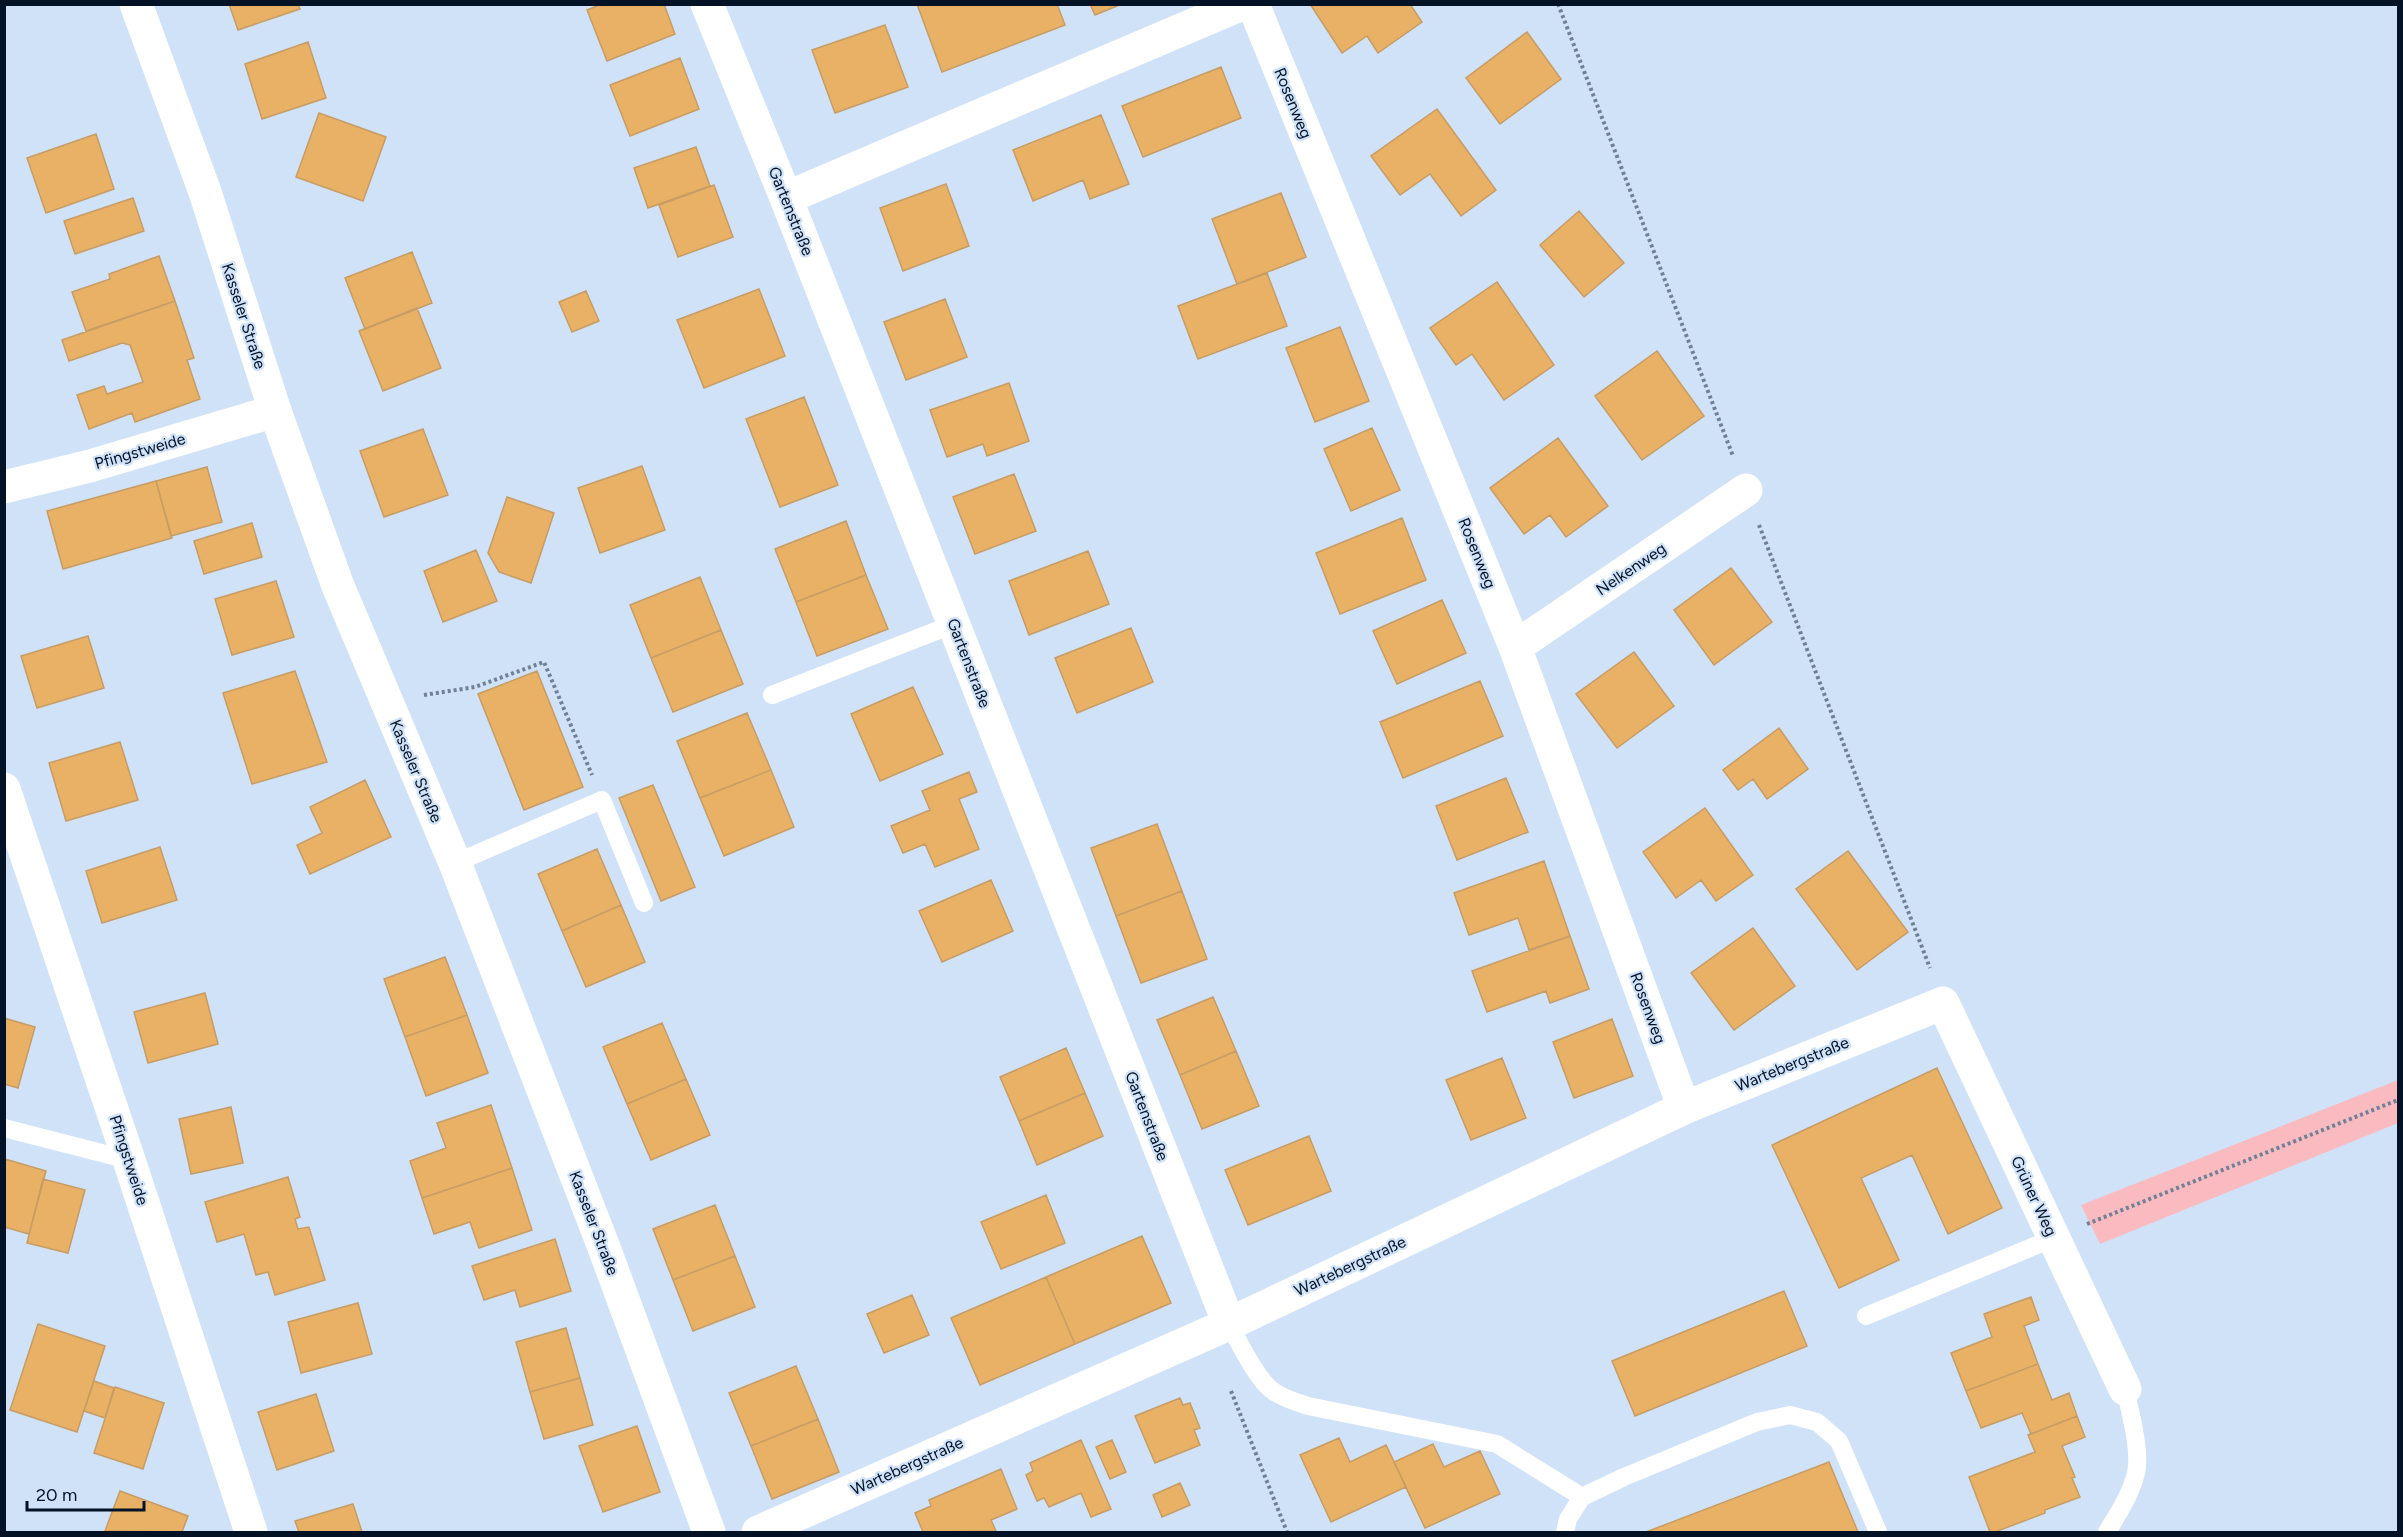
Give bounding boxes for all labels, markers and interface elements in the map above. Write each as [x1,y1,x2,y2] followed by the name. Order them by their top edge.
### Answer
[1270,65,1316,141] street label: Rosenweg
[765,164,818,258] street label: Gartenstraße
[218,261,270,372] street label: Kasseler Straße
[92,429,188,473] street label: Pfingstweide
[1454,515,1500,591] street label: Rosenweg
[1592,539,1670,599] street label: Nelkenweg
[943,616,995,711] street label: Gartenstraße
[386,717,446,826] street label: Kasseler Straße
[1626,970,1670,1046] street label: Rosenweg
[1732,1032,1852,1095] street label: Wartebergstraße
[1121,1069,1173,1164] street label: Gartenstraße
[105,1113,153,1208] street label: Pfingstweide
[2007,1153,2061,1239] street label: Grüner Weg
[565,1168,623,1278] street label: Kasseler Straße
[1291,1232,1409,1300] street label: Wartebergstraße
[848,1433,966,1499] street label: Wartebergstraße
[27,1474,144,1512] scale bar
[36,1484,77,1506] text: 20 m

